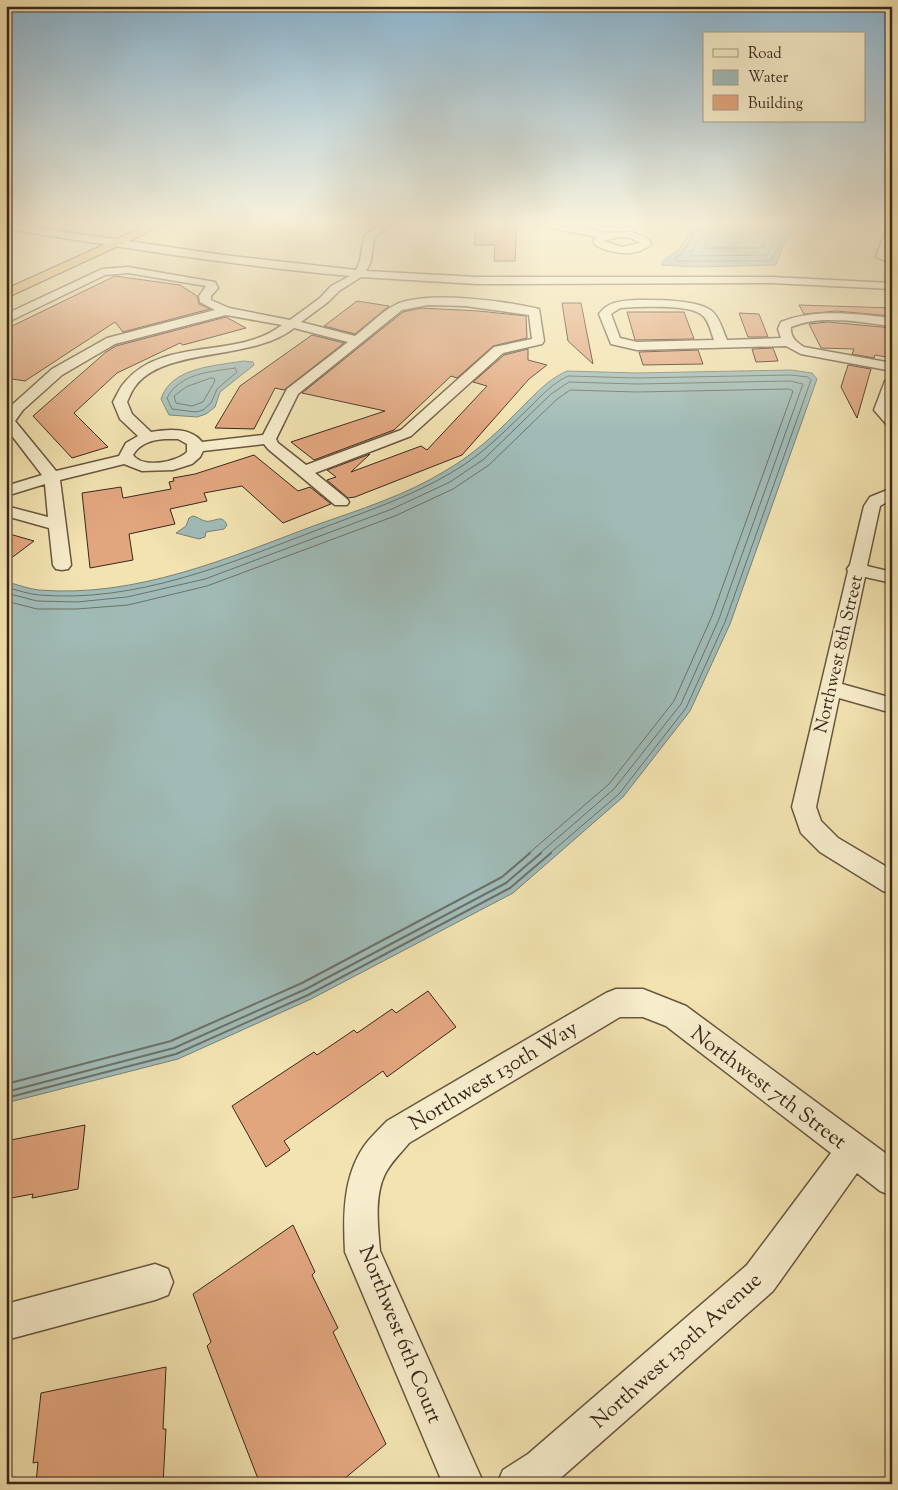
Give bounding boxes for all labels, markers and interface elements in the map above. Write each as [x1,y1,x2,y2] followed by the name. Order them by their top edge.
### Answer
[703,32,866,122] legend
[748,44,782,65] text: Road
[748,68,789,89] text: Water
[748,94,803,115] text: Building
[809,573,871,736] street label: Northwest 8th Street
[404,1014,585,1139] street label: Northwest 130th Way
[683,1020,852,1157] street label: Northwest 7th Street
[350,1241,448,1428] street label: Northwest 6th Court
[585,1267,769,1436] street label: Northwest 130th Avenue

